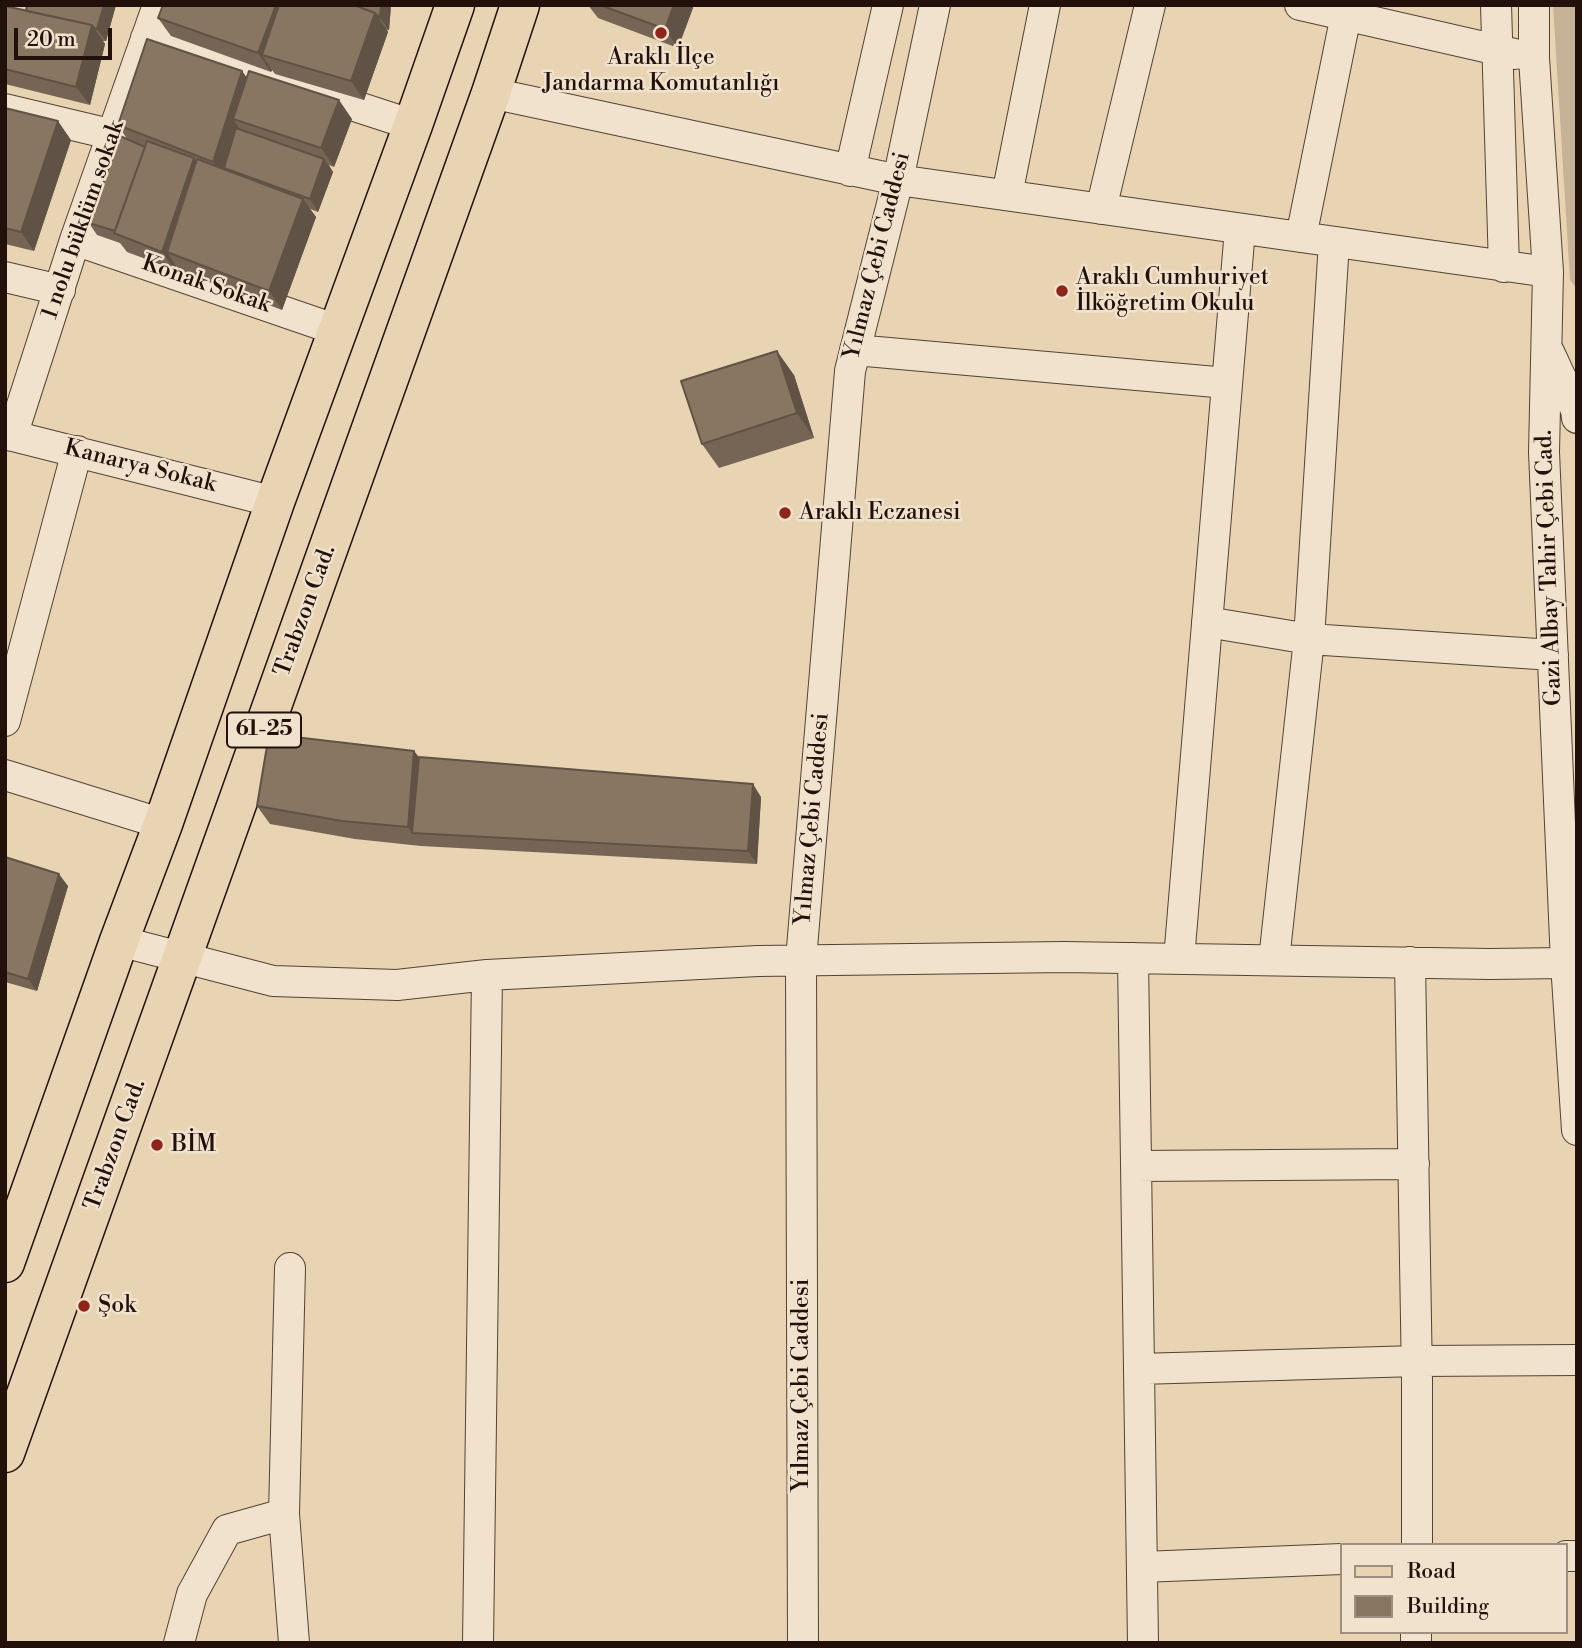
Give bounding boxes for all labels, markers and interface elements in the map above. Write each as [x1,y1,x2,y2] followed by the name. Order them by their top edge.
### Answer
[18,14,116,58] scale bar
[653,25,669,41] marker: Araklı İlçe Jandarma Komutanlığı
[27,27,76,53] text: 20 m
[542,44,780,98] place label: Araklı İlçe Jandarma Komutanlığı
[37,117,131,323] street label: 1 nolu büklüm sokak
[839,149,917,363] street label: Yılmaz Çebi Caddesi
[138,250,274,320] street label: Konak Sokak
[1076,264,1269,318] place label: Araklı Cumhuriyet İlköğretim Okulu
[1054,283,1070,299] marker: Araklı Cumhuriyet İlköğretim Okulu
[1531,430,1569,706] street label: Gazi Albay Tahir Çebi Cad.
[61,435,219,499] street label: Kanarya Sokak
[799,499,961,527] place label: Araklı Eczanesi
[777,505,793,521] marker: Araklı Eczanesi
[269,541,343,681] street label: Trabzon Cad.
[227,712,301,748] road number: 61-25
[790,712,836,926] street label: Yılmaz Çebi Caddesi
[79,1075,153,1215] street label: Trabzon Cad.
[171,1131,216,1159] place label: BİM
[149,1137,165,1153] marker: BİM
[788,1279,816,1491] street label: Yılmaz Çebi Caddesi
[98,1292,136,1320] place label: Şok
[76,1298,92,1314] marker: Şok
[1340,1543,1568,1634] legend
[1407,1559,1456,1585] text: Road
[1407,1594,1489,1620] text: Building

